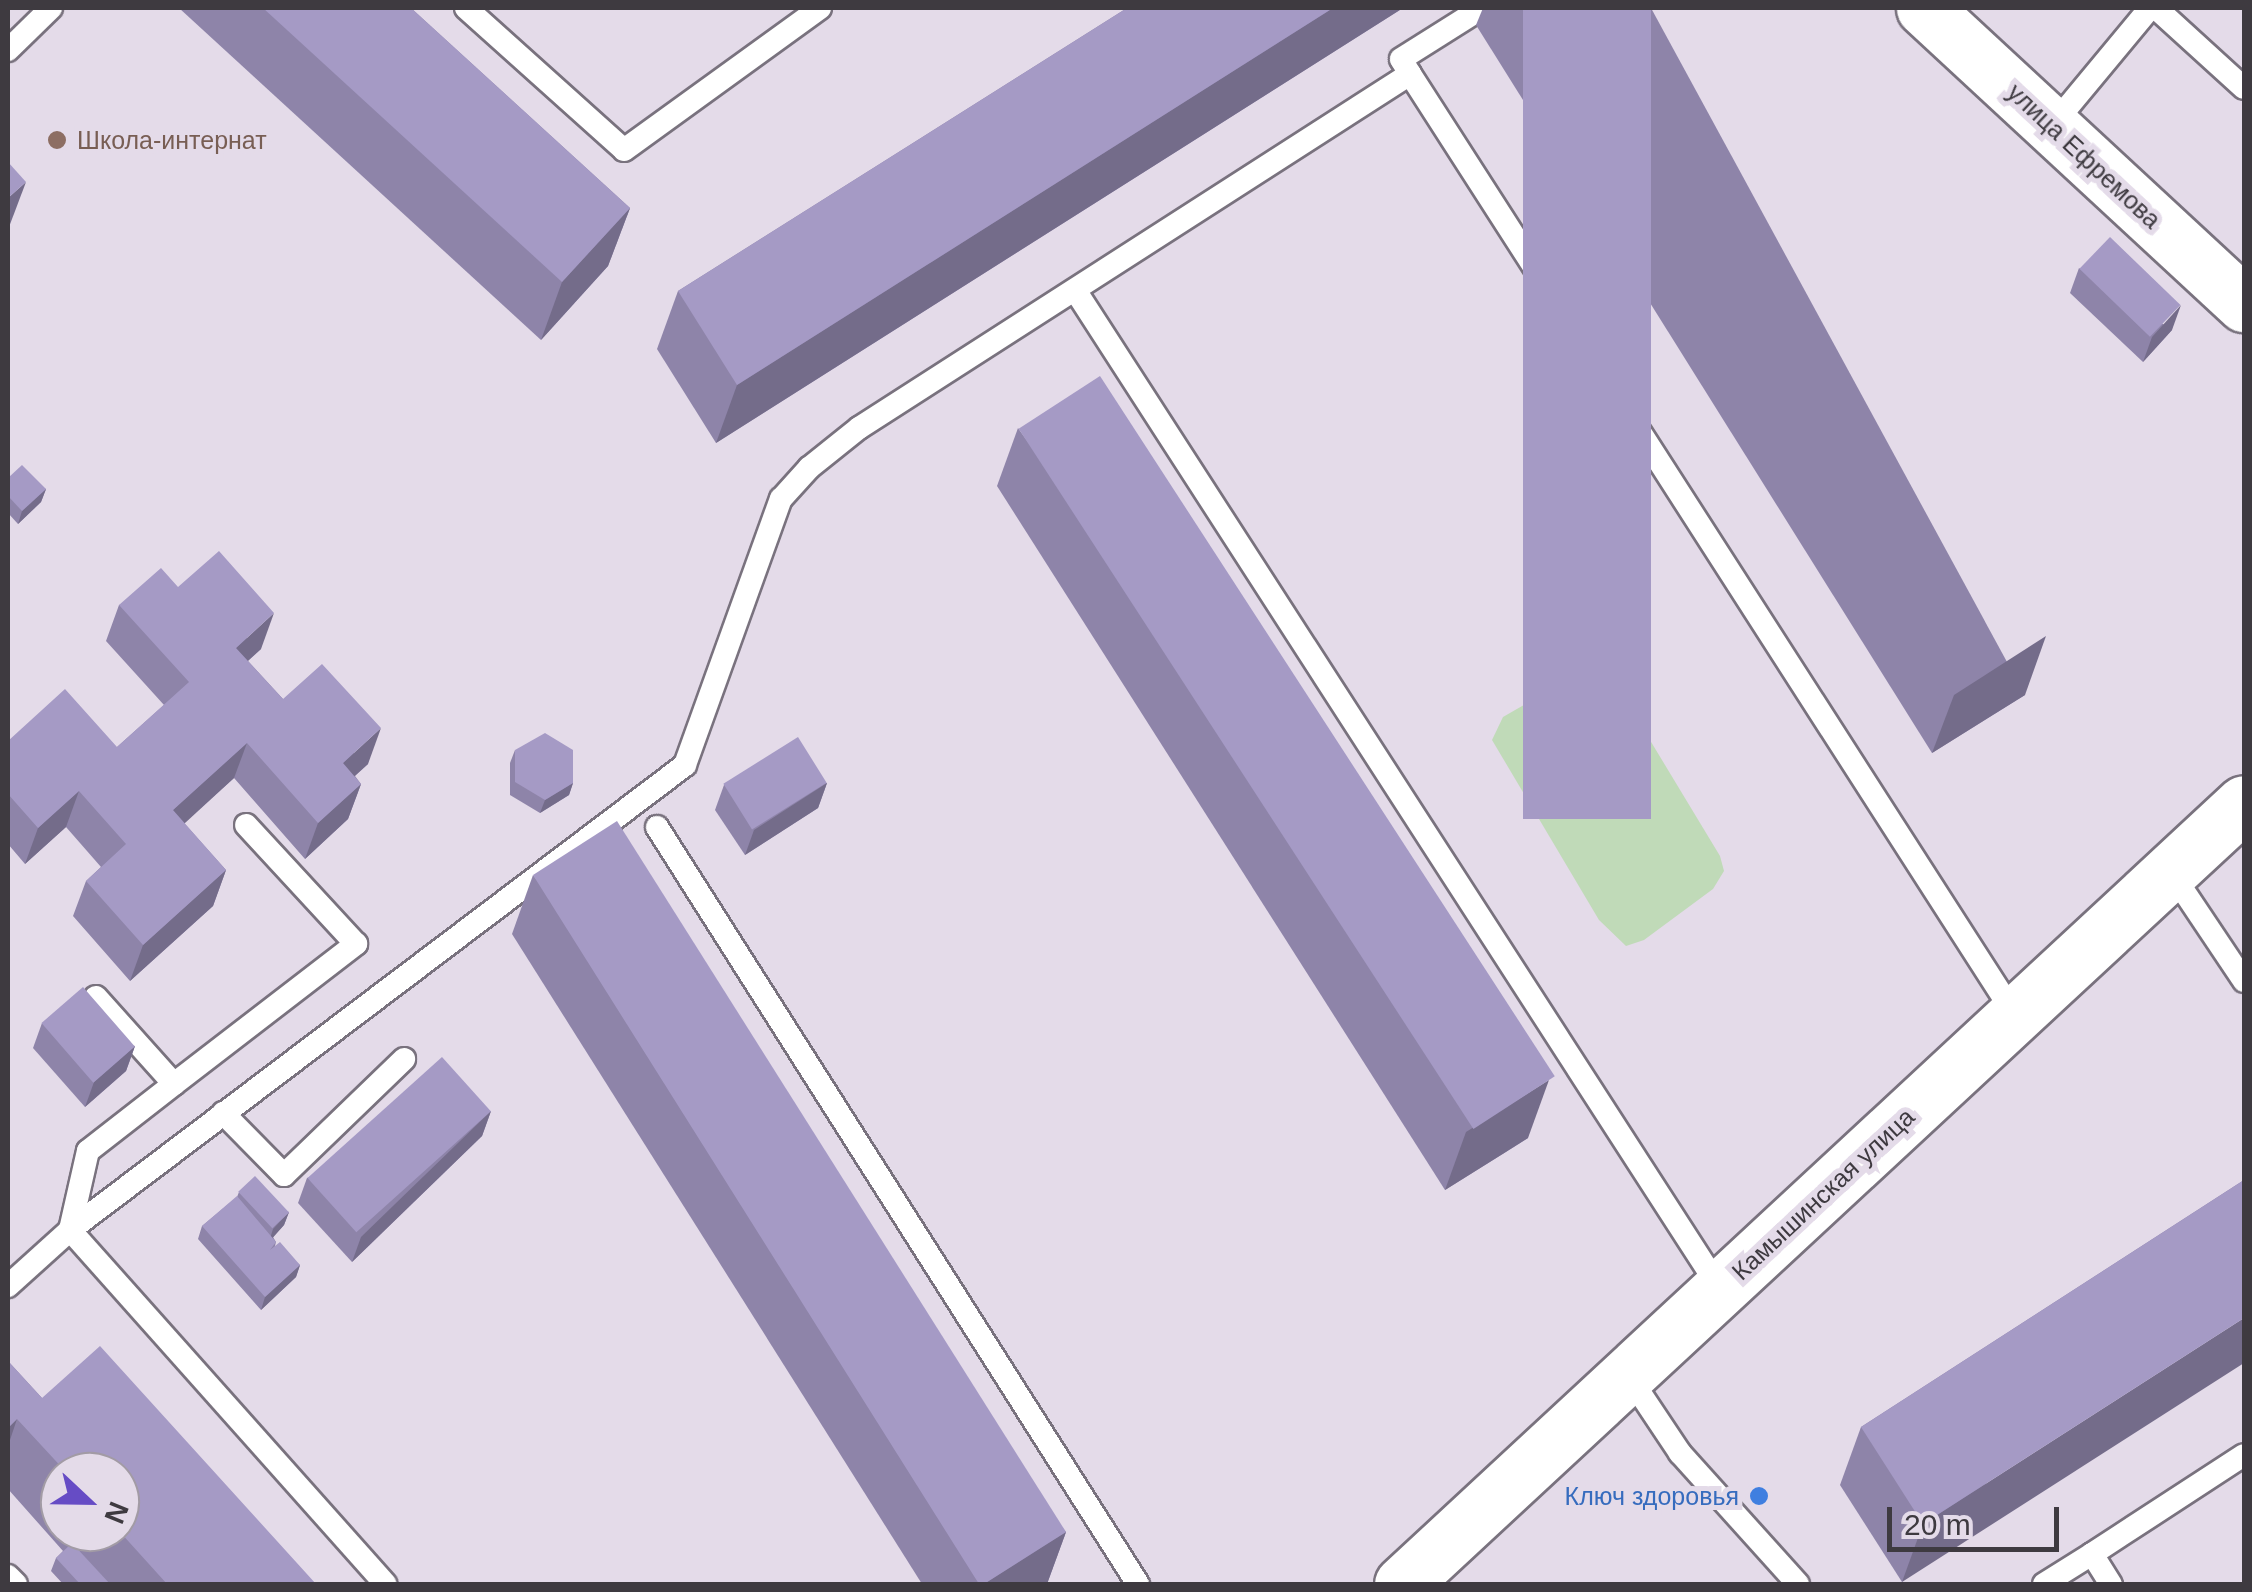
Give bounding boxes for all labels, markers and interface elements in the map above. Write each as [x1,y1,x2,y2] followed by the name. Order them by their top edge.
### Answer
[2001,77,2167,235] street label: улица Ефремова
[77,125,267,155] place label: Школа-интернат
[46,129,68,151] marker: Школа-интернат
[1726,1102,1920,1286] street label: Камышинская улица
[40,1452,140,1552] north arrow
[1565,1481,1739,1511] place label: Ключ здоровья
[1748,1485,1770,1507] marker: Ключ здоровья
[1892,1487,2064,1549] scale bar
[98,1497,135,1528] text: N
[1904,1508,1971,1541] text: 20 m

